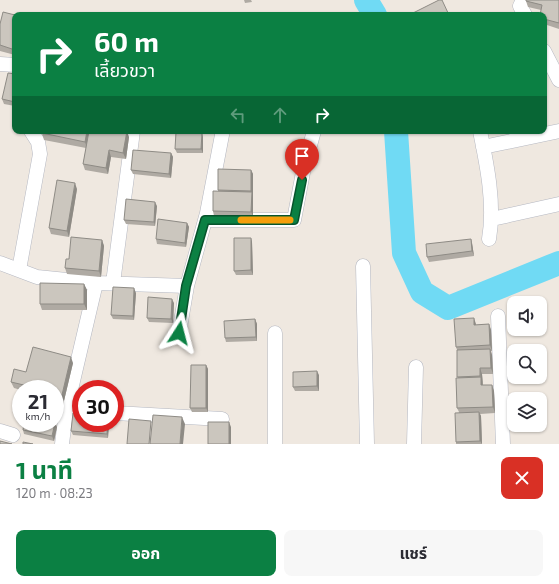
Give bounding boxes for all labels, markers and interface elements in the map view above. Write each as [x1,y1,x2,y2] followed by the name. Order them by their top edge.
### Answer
[94,24,159,58] text: 60 m
[28,28,80,80] icon: right
[94,59,155,81] text: เลี้ยวขวา
[227,104,249,126] icon: left
[269,104,291,126] icon: ahead
[311,104,333,126] icon: right
[285,139,319,180] pin
[291,145,313,167] icon: arrive
[507,296,547,432] map controls
[507,296,547,336] button: sound
[158,312,200,354] position arrow
[507,344,547,384] button: search
[72,380,124,432] speed limit sign: 30
[28,389,48,413] text: 21
[507,392,547,432] button: layers
[26,410,50,422] text: km/h
[16,455,73,484] text: 1 นาที
[501,457,543,499] button: close
[16,485,93,501] text: 120 m · 08:23
[16,530,276,576] button: ออก
[284,530,543,576] button: แชร์

